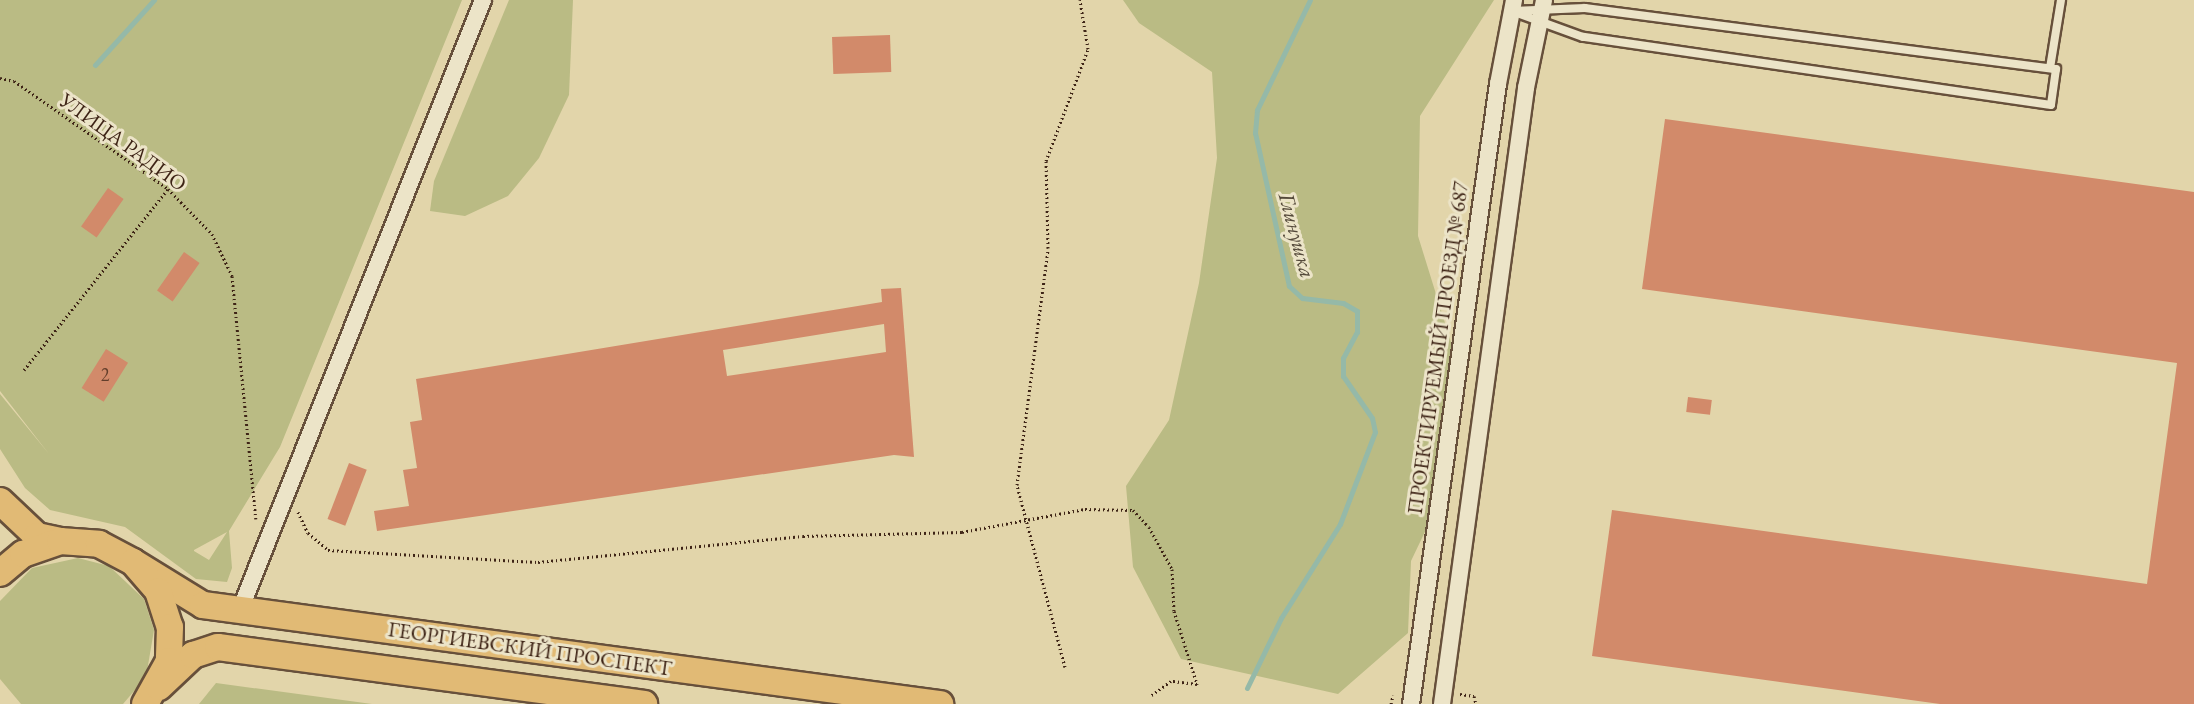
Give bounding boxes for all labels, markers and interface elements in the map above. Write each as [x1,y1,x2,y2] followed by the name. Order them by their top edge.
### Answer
[55,88,191,196] street label: УЛИЦА РАДИО
[1402,180,1474,516] street label: ПРОЕКТИРУЕМЫЙ ПРОЕЗД № 687
[1273,189,1321,281] water label: Глинушка
[101,364,109,386] house number: 2
[387,617,673,681] street label: ГЕОРГИЕВСКИЙ ПРОСПЕКТ

